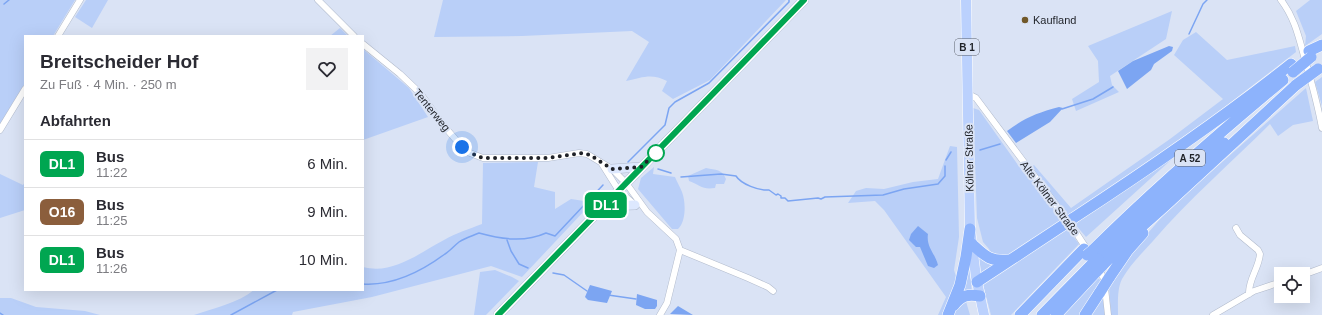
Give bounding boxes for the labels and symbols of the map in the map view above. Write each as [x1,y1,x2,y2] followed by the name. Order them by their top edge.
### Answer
[1033,14,1076,26] place label: Kaufland
[1020,15,1030,25] marker: Kaufland
[955,39,979,55] road number: B 1
[411,86,453,134] street label: Tenterweg
[962,124,976,192] street label: Kölner Straße
[452,137,472,157] your location
[647,144,665,162] unlabelled marker
[1175,150,1205,166] road number: A 52
[1018,159,1082,237] street label: Alte Kölner Straße
[583,192,629,218] line badge: DL1

